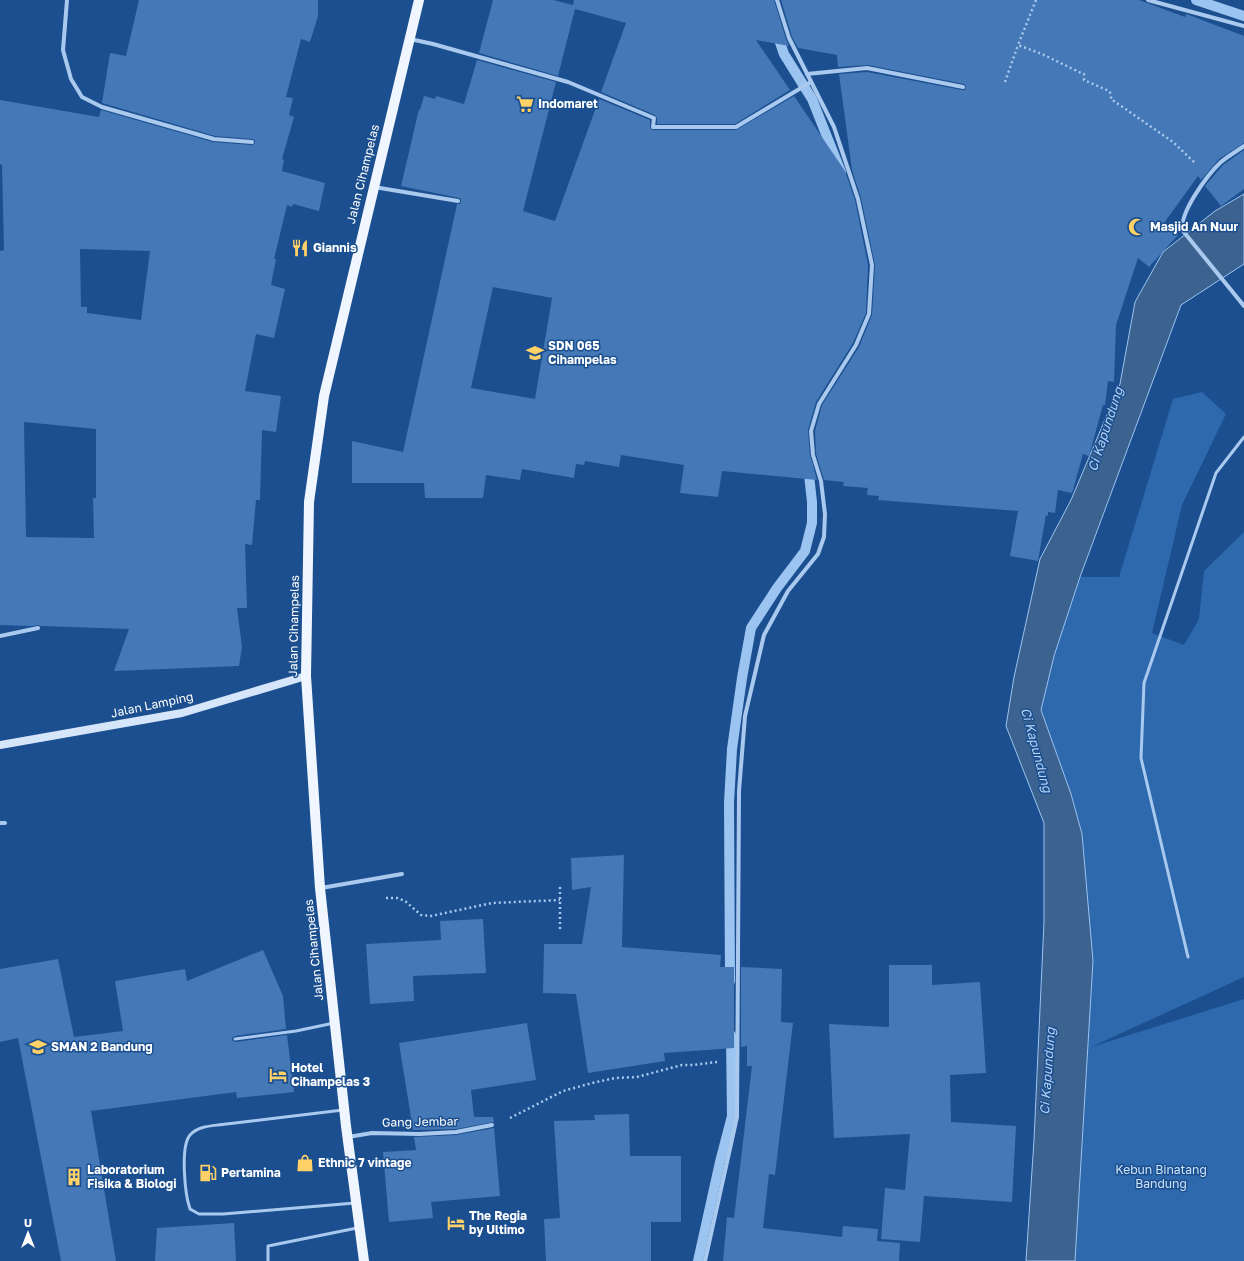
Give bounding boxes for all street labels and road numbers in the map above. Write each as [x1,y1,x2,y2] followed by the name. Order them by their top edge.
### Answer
[343,123,382,225] street label: Jalan Cihampelas
[285,575,302,677] street label: Jalan Cihampelas
[109,688,195,721] street label: Jalan Lamping
[301,899,326,1002] street label: Jalan Cihampelas
[382,1113,458,1130] street label: Gang Jembar

